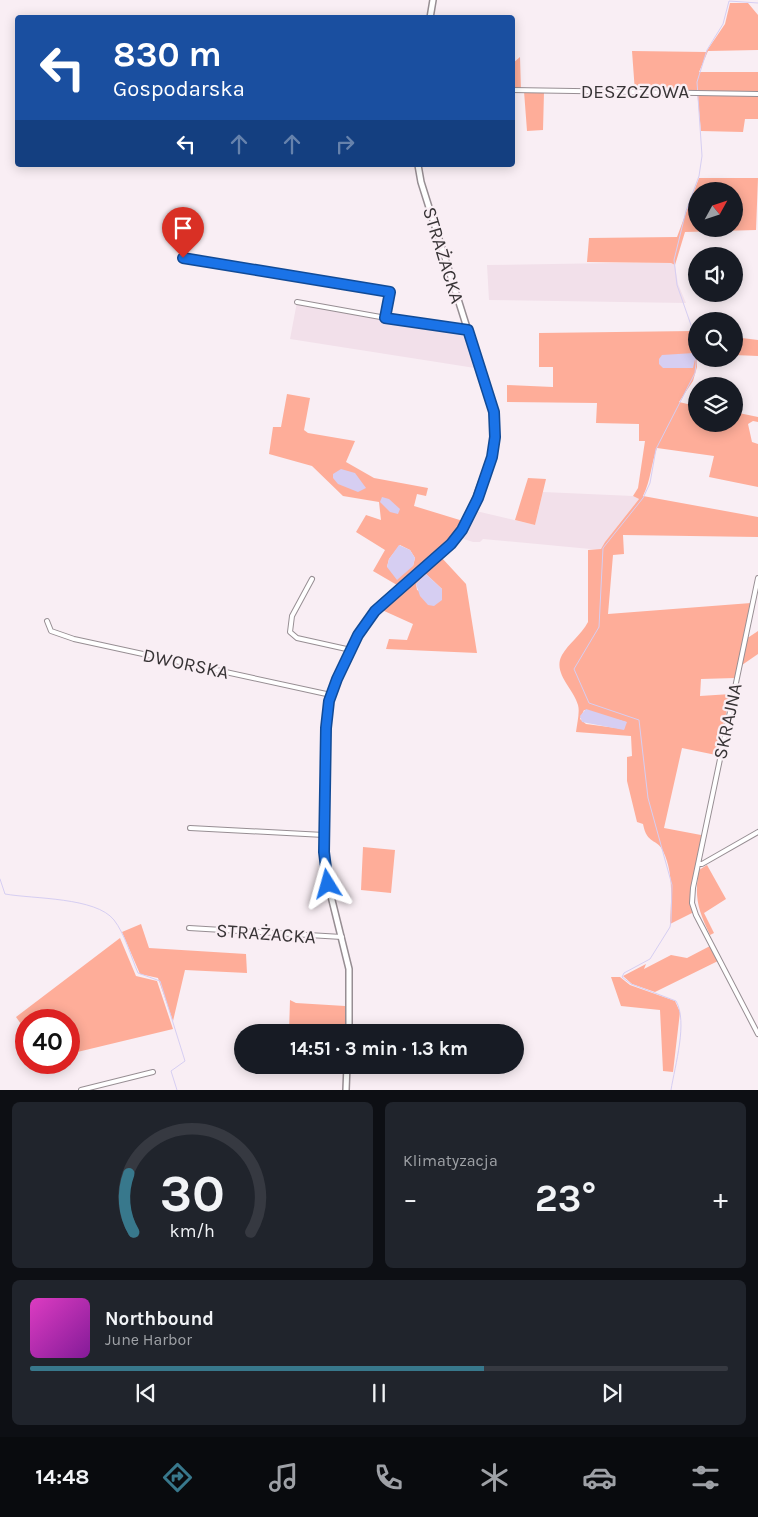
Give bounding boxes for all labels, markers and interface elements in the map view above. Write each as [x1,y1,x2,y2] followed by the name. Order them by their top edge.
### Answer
[113,34,222,75] text: 830 m
[30,35,95,100] icon: left
[113,76,245,102] text: Gospodarska
[581,81,689,103] street label: DESZCZOWA
[172,130,200,158] icon: left
[225,130,253,158] icon: ahead
[278,130,306,158] icon: ahead
[331,130,359,158] icon: right
[688,182,742,238] north arrow
[688,182,743,432] map controls
[418,204,468,306] street label: STRAŻACKA
[162,207,204,258] pin
[169,214,197,242] icon: arrive
[688,247,743,302] button: sound
[688,312,743,367] button: search
[688,377,743,432] button: layers
[141,644,231,684] street label: DWORSKA
[709,681,747,761] street label: SKRAJNA
[301,857,353,909] position arrow
[215,920,317,948] street label: STRAŻACKA
[15,1009,80,1074] speed limit sign: 40
[290,1038,468,1060] text: 14:51 · 3 min · 1.3 km
[403,1151,498,1170] text: Klimatyzacja
[160,1163,225,1224] text: 30
[535,1176,596,1221] text: 23°
[403,1182,418,1215] text: −
[713,1182,728,1215] text: +
[170,1221,215,1242] text: km/h
[105,1308,214,1330] text: Northbound
[105,1330,192,1349] text: June Harbor
[132,1379,160,1407] icon: previous
[365,1379,393,1407] icon: pause
[598,1379,626,1407] icon: next
[160,1460,195,1495] icon: directions
[266,1460,301,1495] icon: music
[371,1460,406,1495] icon: phone
[477,1460,512,1495] icon: climate
[582,1460,617,1495] icon: car
[688,1460,723,1495] icon: filters
[35,1464,89,1490] text: 14:48

